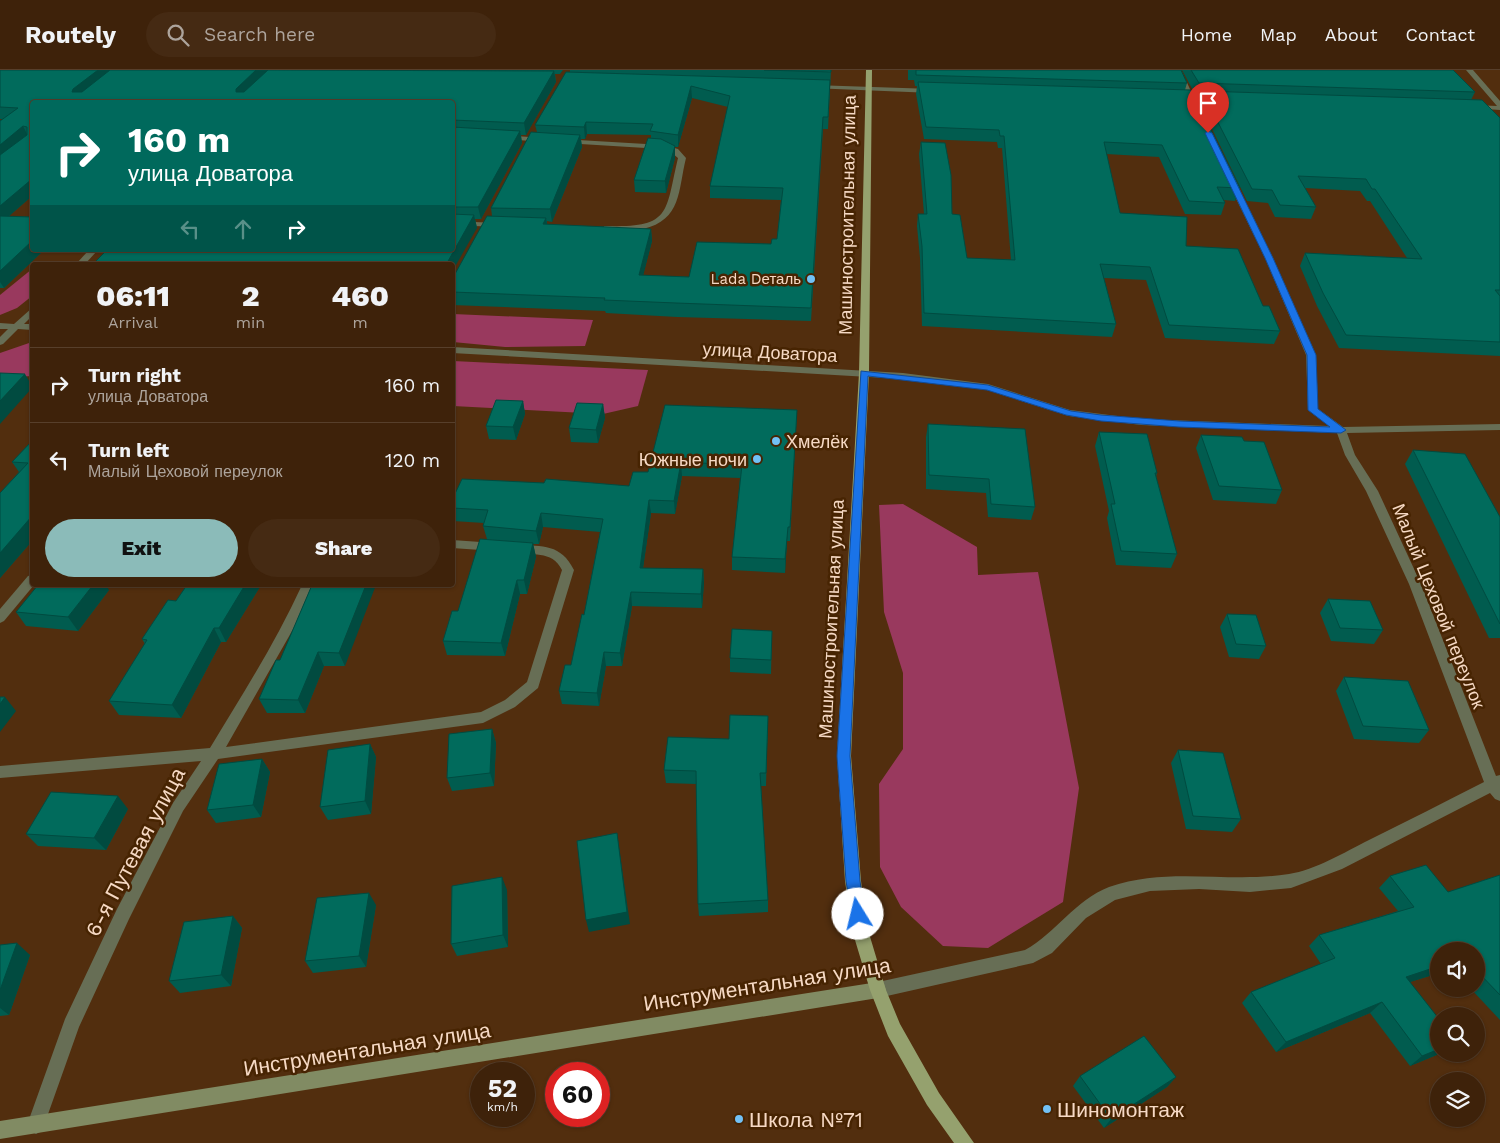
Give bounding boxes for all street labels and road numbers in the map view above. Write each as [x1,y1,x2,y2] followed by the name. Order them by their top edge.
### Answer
[834,94,860,335] street label: Машиностроительная улица
[702,338,839,366] street label: улица Доватора
[814,498,848,739] street label: Машиностроительная улица
[1388,501,1490,712] street label: Малый Цеховой переулок
[80,763,190,941] street label: 6-я Путевая улица
[642,952,893,1016] street label: Инструментальная улица
[242,1017,493,1081] street label: Инструментальная улица

